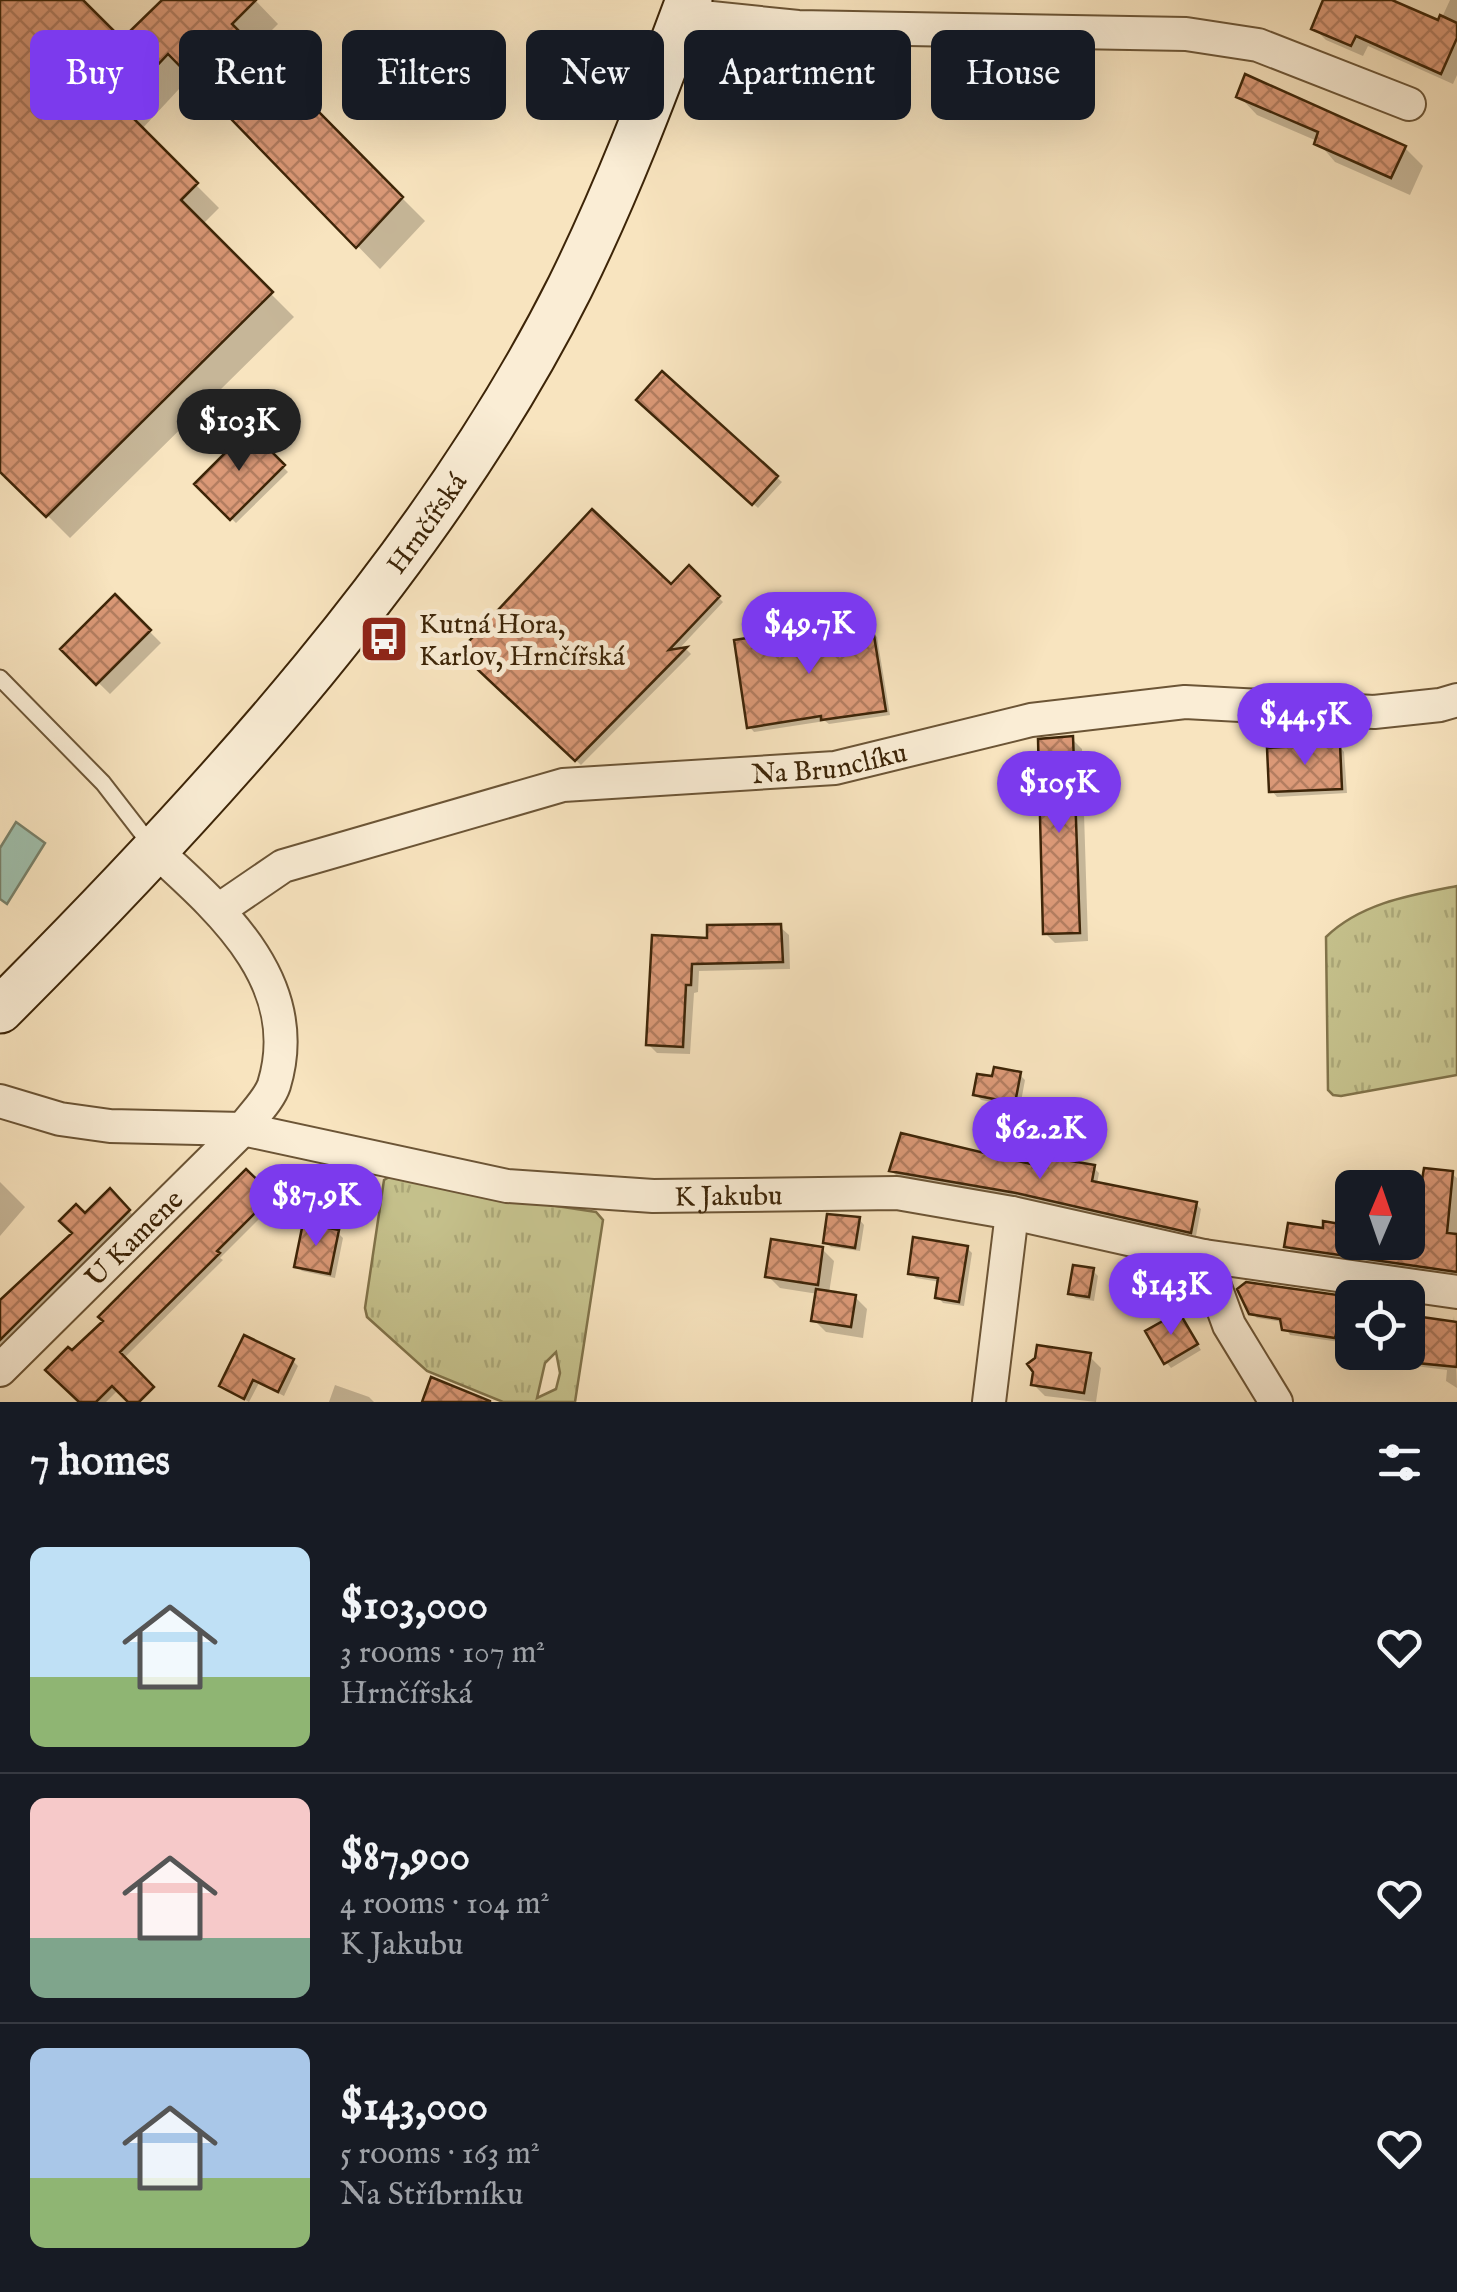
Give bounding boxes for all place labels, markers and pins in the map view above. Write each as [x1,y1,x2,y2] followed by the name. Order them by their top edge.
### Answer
[169,389,309,474] pin: $103K
[728,592,890,677] pin: $49.7K
[419,608,626,675] place label: Kutná Hora, Karlov, Hrnčířská
[358,613,410,665] bus stop icon: Kutná Hora, Karlov, Hrnčířská
[1224,683,1386,768] pin: $44.5K
[989,751,1129,836] pin: $105K
[959,1097,1121,1182] pin: $62.2K
[235,1164,397,1249] pin: $87.9K
[1101,1253,1241,1338] pin: $143K

